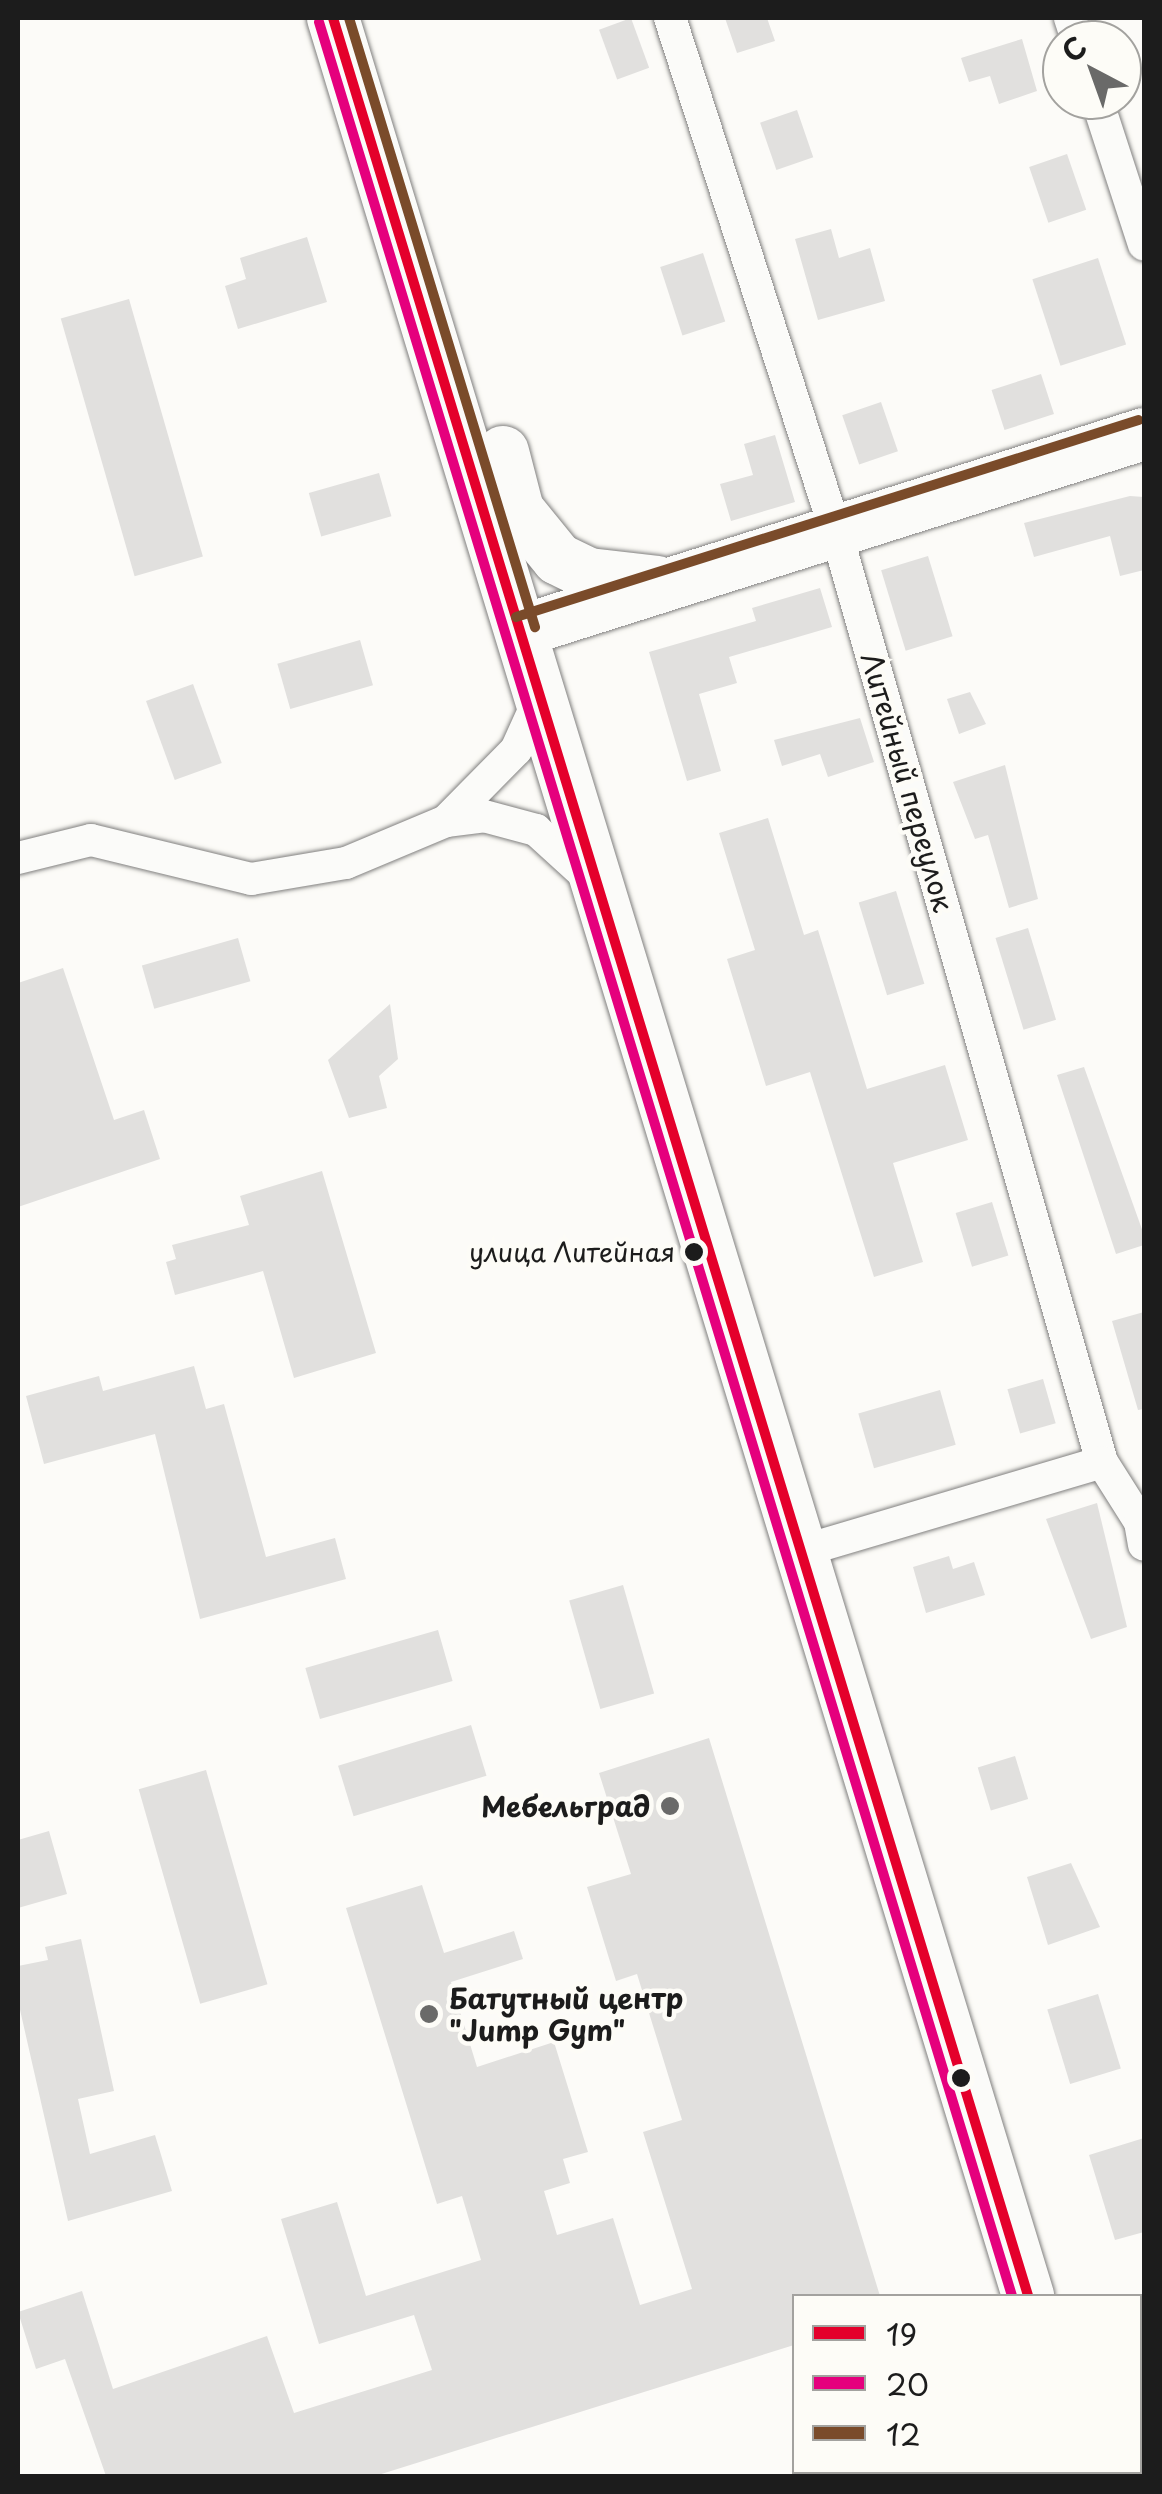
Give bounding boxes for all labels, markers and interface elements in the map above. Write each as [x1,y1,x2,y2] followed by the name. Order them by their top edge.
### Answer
[1042,20,1142,120] north arrow
[1051,25,1095,72] text: С
[855,648,961,916] street label: Литейный переулок
[467,1236,675,1268] place label: улица Литейная
[684,1242,704,1262] marker: улица Литейная
[481,1789,650,1823] place label: Мебельград
[659,1795,681,1817] marker: Мебельград
[449,1981,683,2047] place label: Батутный центр "Jump Gym"
[418,2003,440,2025] marker: Батутный центр "Jump Gym"
[951,2068,971,2088] unlabelled marker
[792,2294,1142,2474] legend
[886,2311,917,2356] text: 19
[886,2361,929,2406] text: 20
[886,2411,921,2456] text: 12

